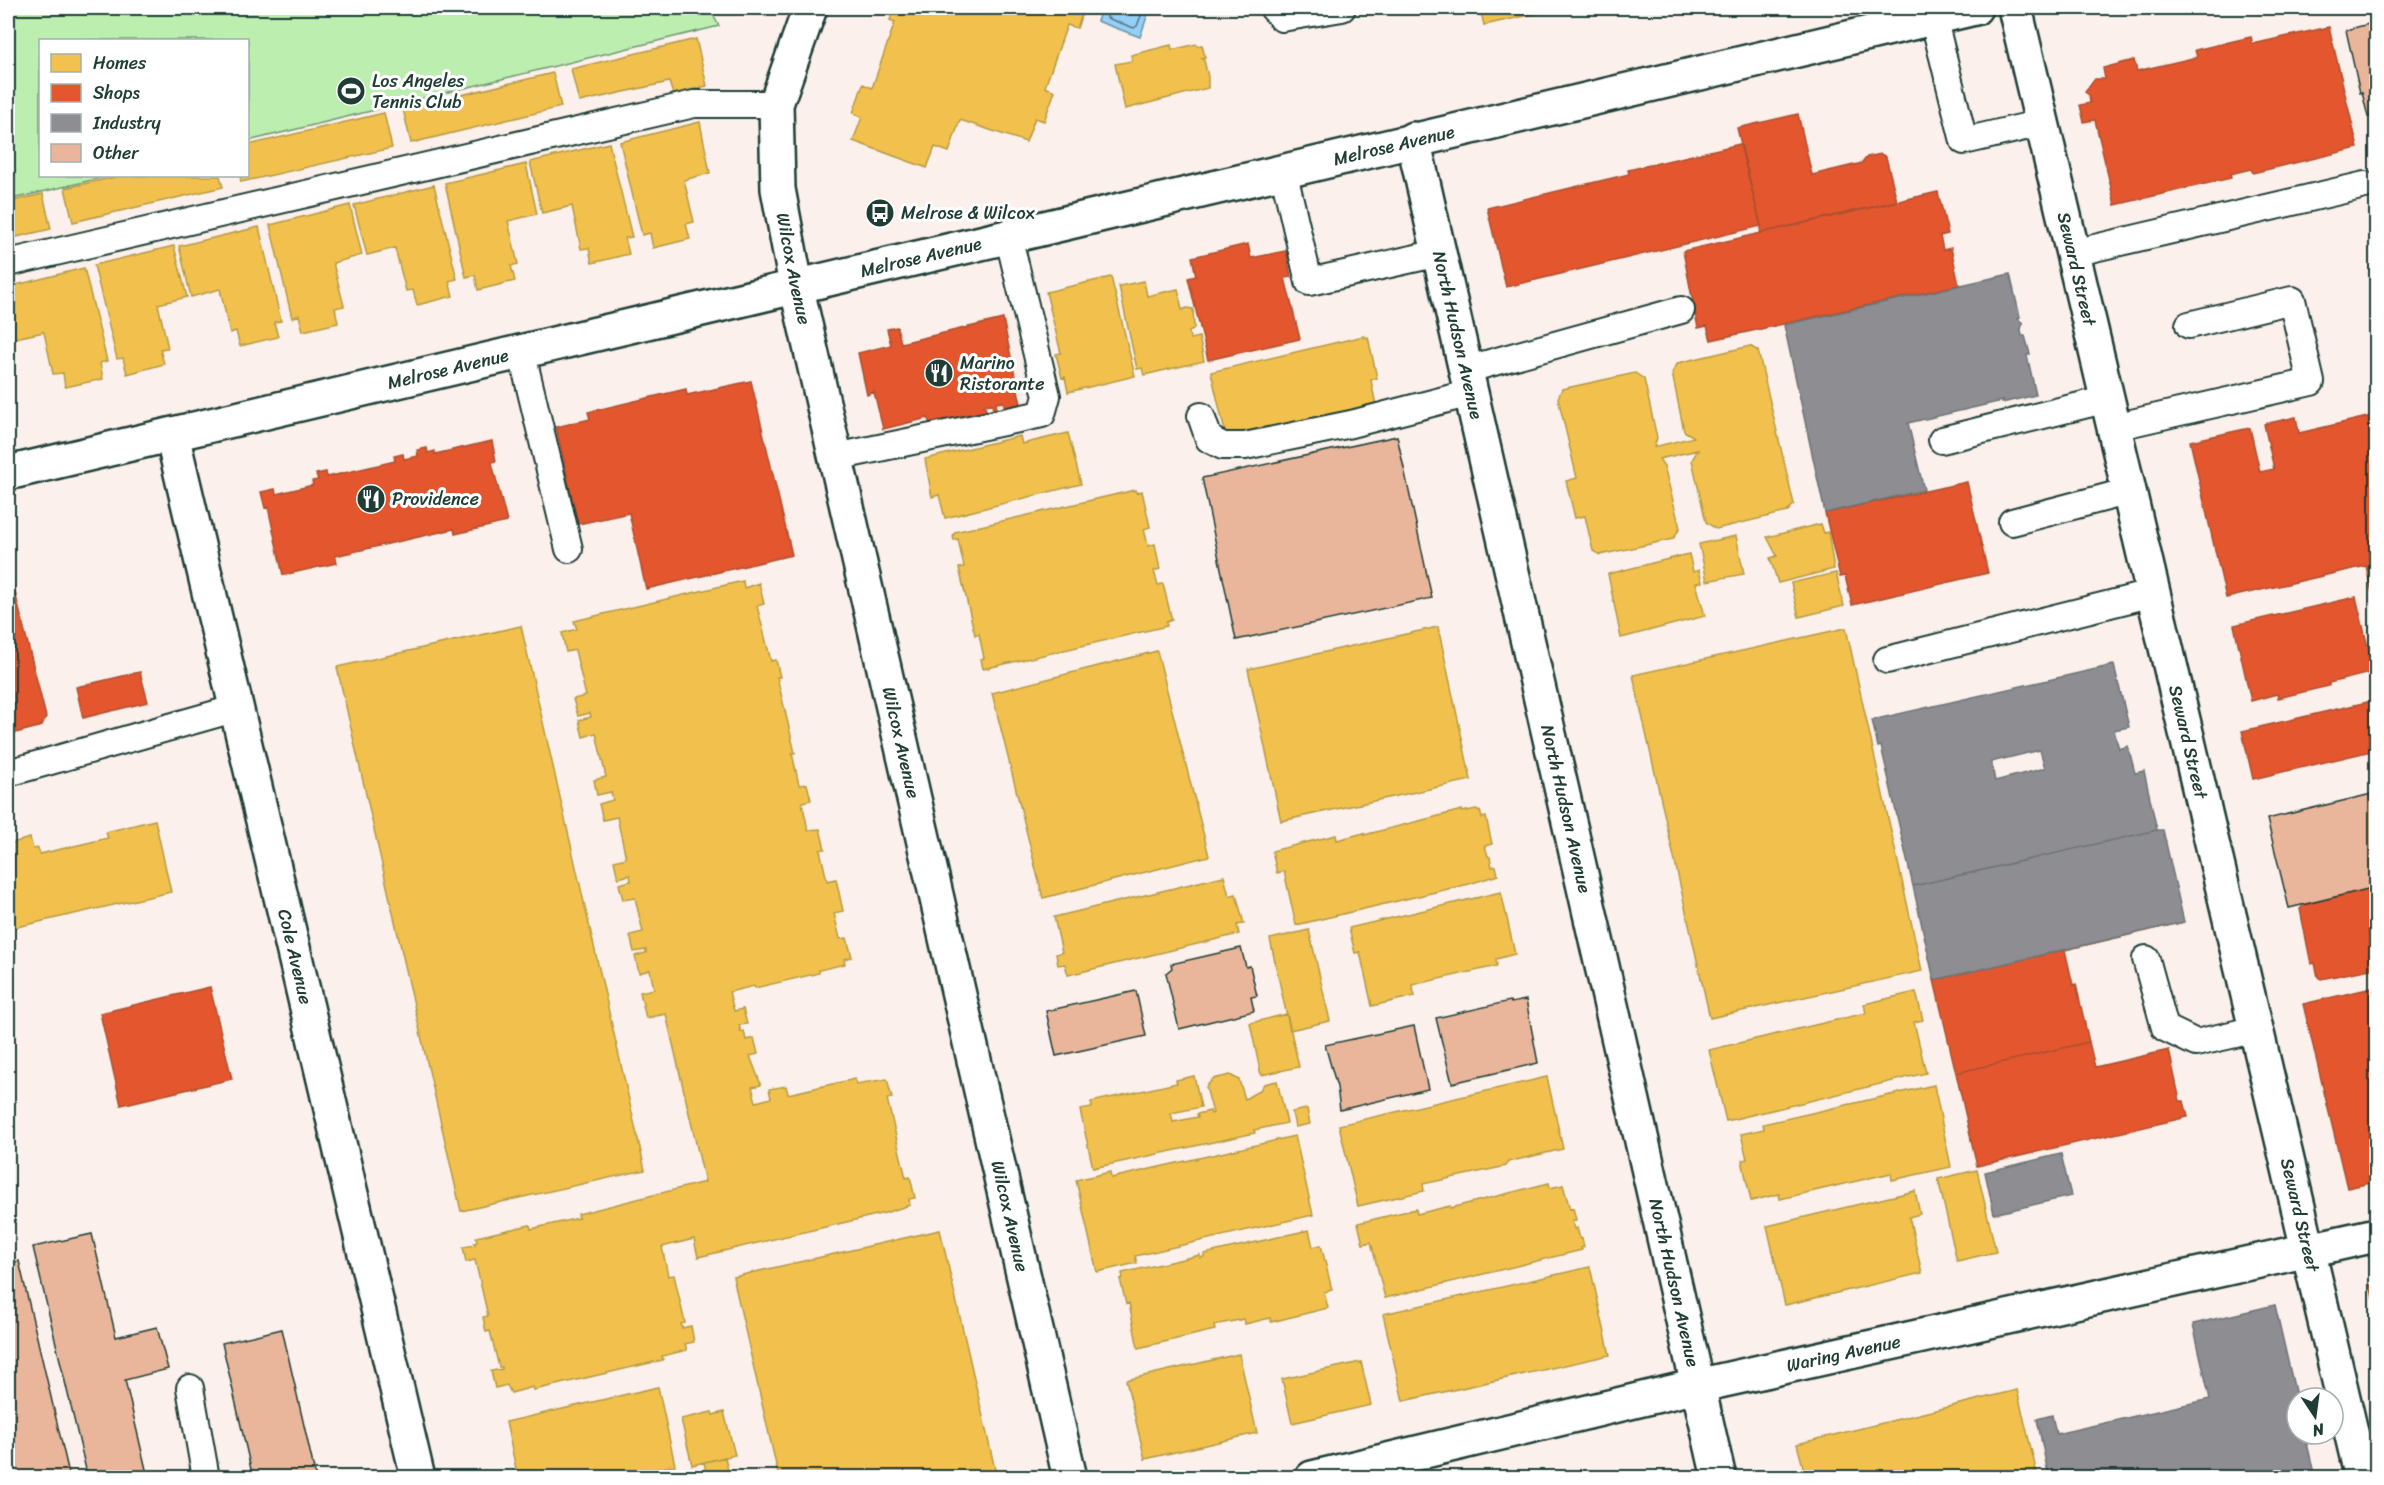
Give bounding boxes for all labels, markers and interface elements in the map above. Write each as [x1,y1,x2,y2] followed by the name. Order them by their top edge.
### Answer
[39,39,249,177] legend
[93,47,147,79] text: Homes
[372,65,465,118] place label: Los Angeles Tennis Club
[335,75,367,107] sports icon: Los Angeles Tennis Club
[93,77,140,109] text: Shops
[92,107,162,139] text: Industry
[1330,115,1458,175] street label: Melrose Avenue
[93,137,140,169] text: Other
[864,197,896,229] bus stop icon: Melrose & Wilcox
[901,197,1036,229] place label: Melrose & Wilcox
[2048,209,2106,330] street label: Seward Street
[767,210,821,328] street label: Wilcox Avenue
[857,227,985,287] street label: Melrose Avenue
[1423,247,1493,423] street label: North Hudson Avenue
[384,339,512,399] street label: Melrose Avenue
[960,347,1044,400] place label: Marino Ristorante
[923,357,955,389] restaurant icon: Marino Ristorante
[355,483,387,515] restaurant icon: Providence
[392,483,479,515] place label: Providence
[2159,682,2217,803] street label: Seward Street
[873,684,929,801] street label: Wilcox Avenue
[1531,721,1601,896] street label: North Hudson Avenue
[268,906,322,1008] street label: Cole Avenue
[2271,1155,2329,1276] street label: Seward Street
[982,1157,1038,1275] street label: Wilcox Avenue
[1640,1195,1709,1370] street label: North Hudson Avenue
[1783,1325,1904,1382] street label: Waring Avenue
[2285,1386,2345,1446] north arrow
[2309,1415,2328,1446] text: N

